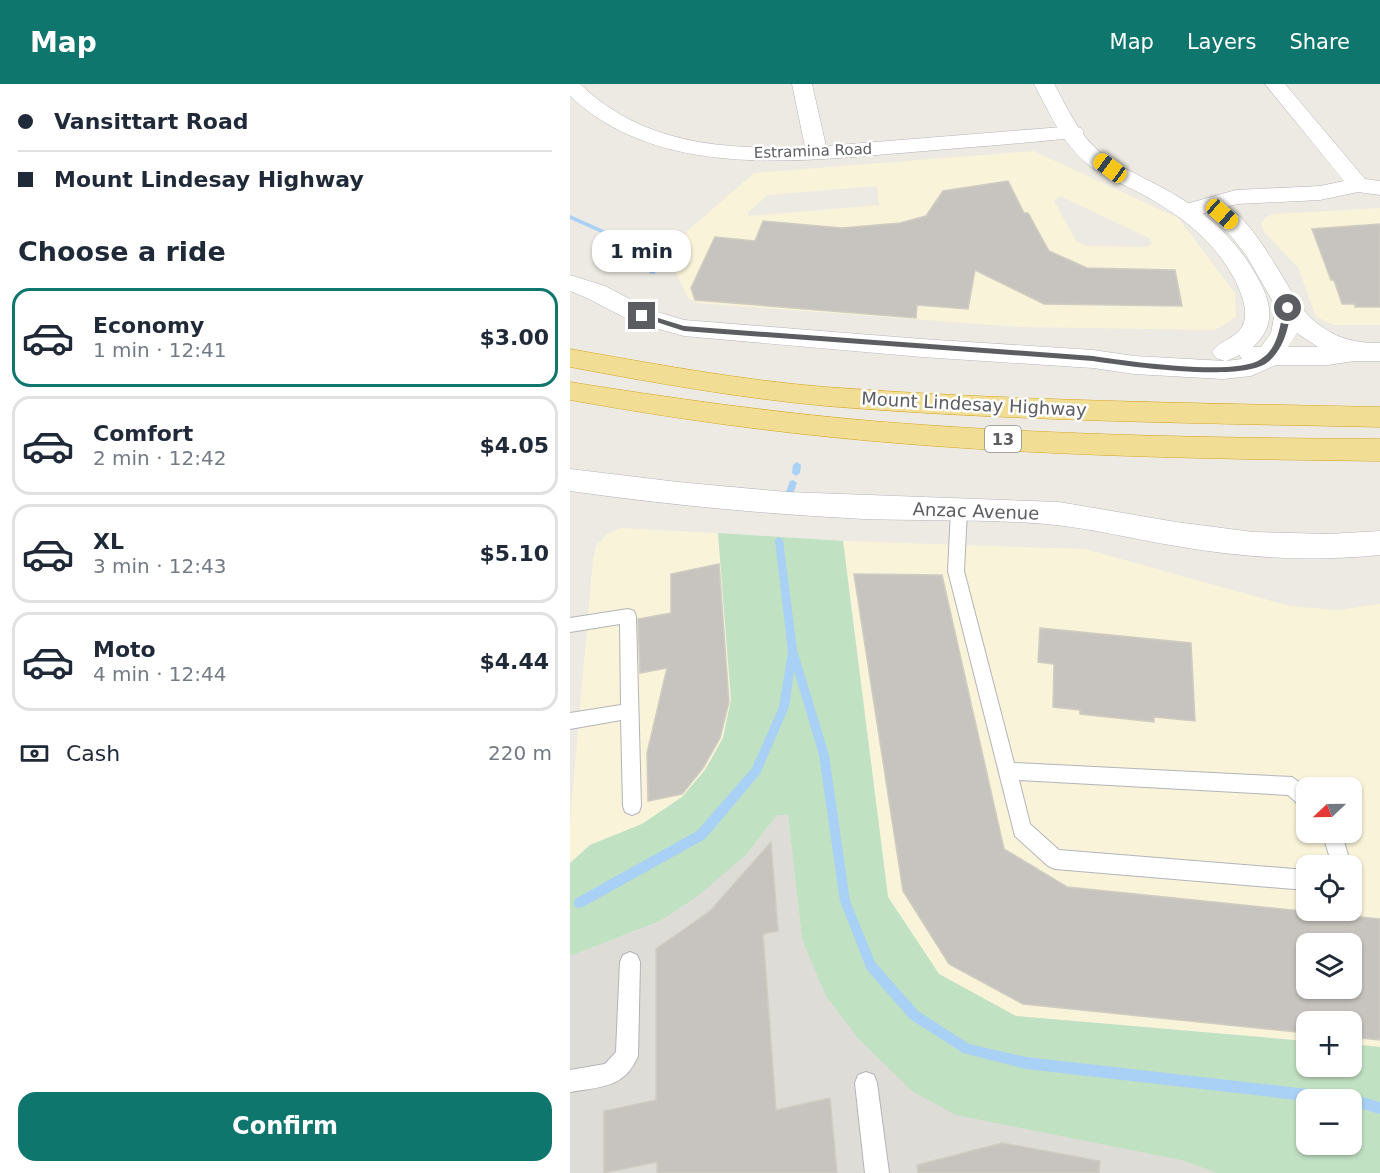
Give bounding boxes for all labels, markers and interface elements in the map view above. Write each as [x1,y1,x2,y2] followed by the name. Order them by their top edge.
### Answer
[30,26,97,59] text: Map
[1110,30,1154,54] text: Map
[1187,30,1256,54] text: Layers
[1289,30,1350,54] text: Share
[54,109,249,134] text: Vansittart Road
[754,140,872,162] street label: Estramina Road
[1090,150,1130,186] car
[54,167,364,192] text: Mount Lindesay Highway
[1203,195,1241,233] car
[592,229,692,271] callout: 1 min
[18,236,226,267] text: Choose a ride
[610,239,673,263] text: 1 min
[1274,294,1301,321] route start
[628,302,655,329] route end
[21,311,75,365] icon: car
[93,313,204,338] text: Economy
[479,325,549,350] text: $3.00
[93,338,227,362] text: 1 min · 12:41
[861,388,1088,420] street label: Mount Lindesay Highway
[21,419,75,473] icon: car
[93,421,193,446] text: Comfort
[985,426,1021,452] road number: 13
[479,433,549,458] text: $4.05
[93,446,227,470] text: 2 min · 12:42
[912,498,1040,524] street label: Anzac Avenue
[21,527,75,581] icon: car
[93,529,124,554] text: XL
[479,541,549,566] text: $5.10
[93,554,227,578] text: 3 min · 12:43
[21,635,75,689] icon: car
[93,637,156,662] text: Moto
[479,649,549,674] text: $4.44
[93,662,227,686] text: 4 min · 12:44
[18,737,51,770] icon: cash
[66,741,120,766] text: Cash
[488,741,552,765] text: 220 m
[1296,777,1362,843] north arrow
[1296,777,1362,1155] map controls
[1296,855,1362,921] button: locate
[1296,933,1362,999] button: layers
[1296,1011,1362,1077] button: +
[1296,1089,1362,1155] button: −
[18,1092,552,1161] button: Confirm

